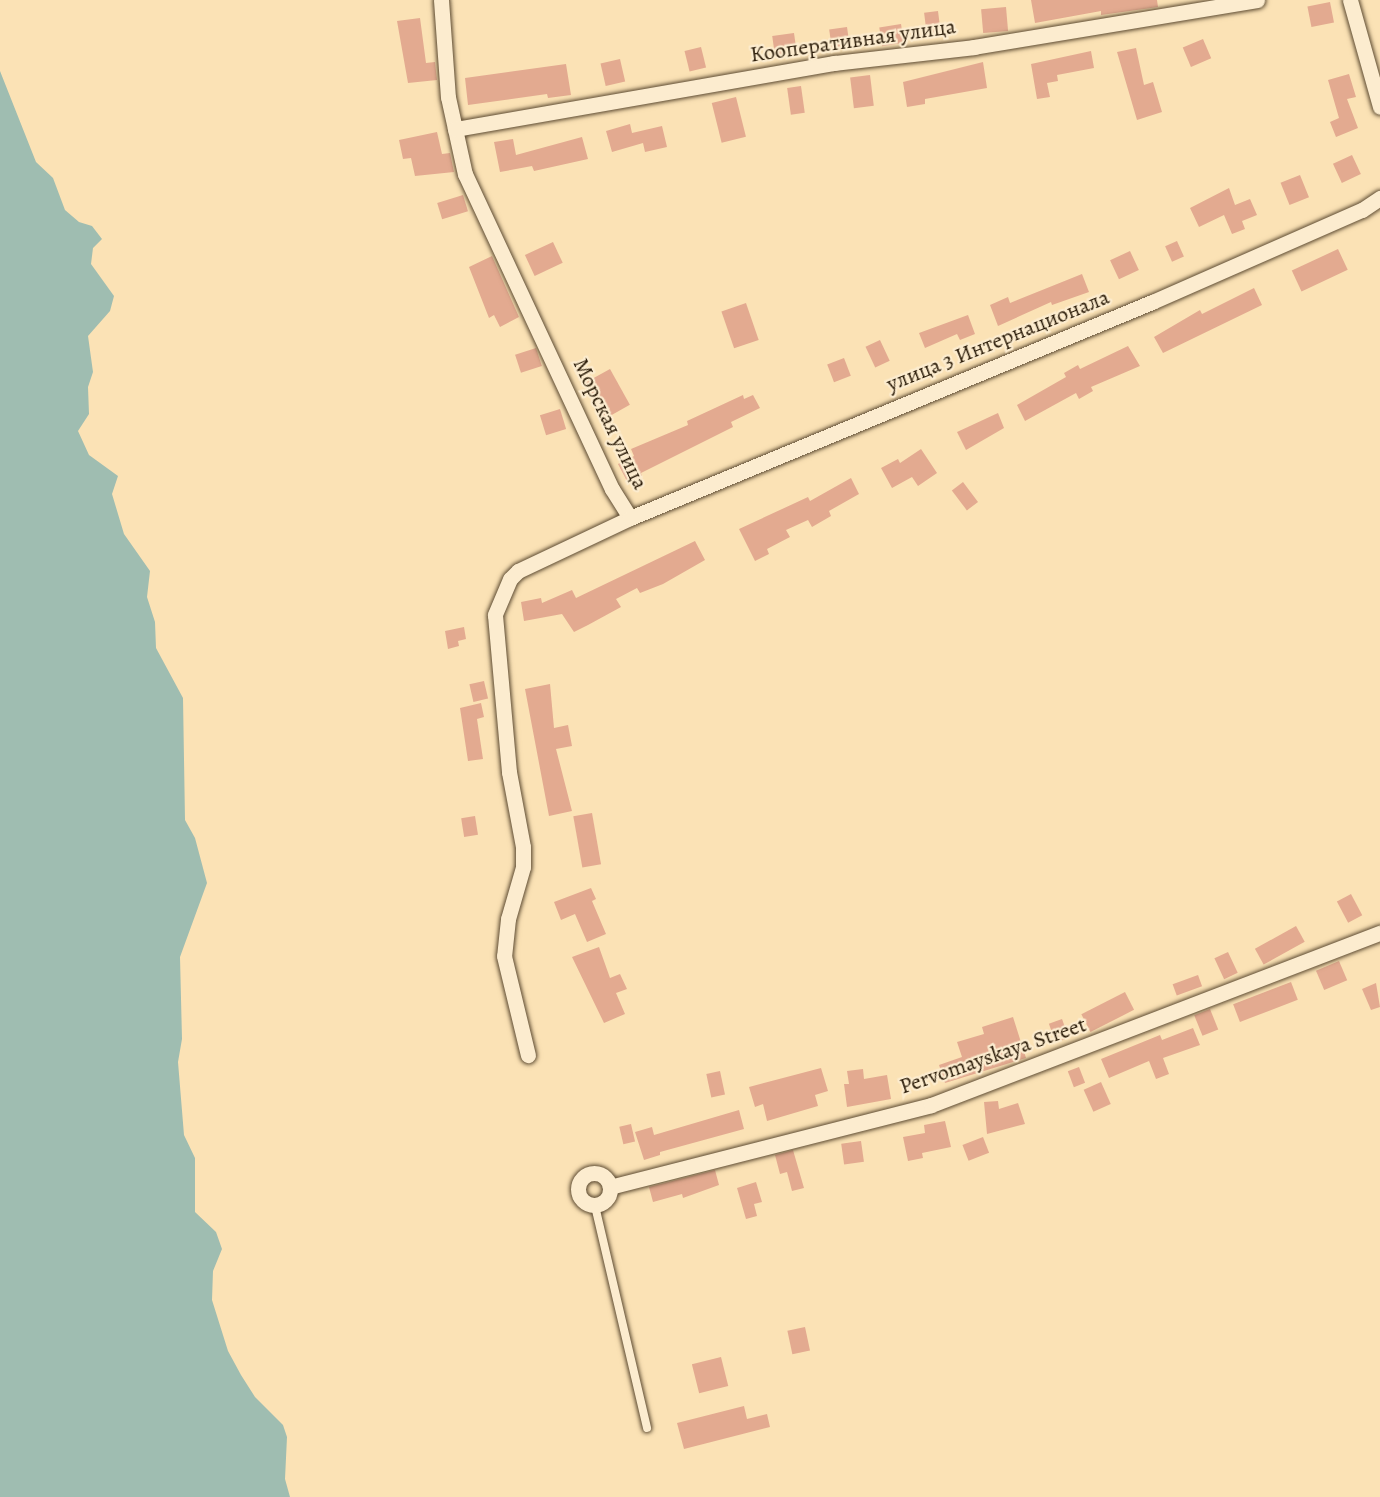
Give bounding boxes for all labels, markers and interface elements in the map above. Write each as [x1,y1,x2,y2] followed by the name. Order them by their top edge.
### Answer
[749,14,957,68] street label: Кооперативная улица
[883,284,1113,398] street label: улица 3 Интернационала
[567,354,653,494] street label: Морская улица
[896,1012,1090,1100] street label: Pervomayskaya Street

